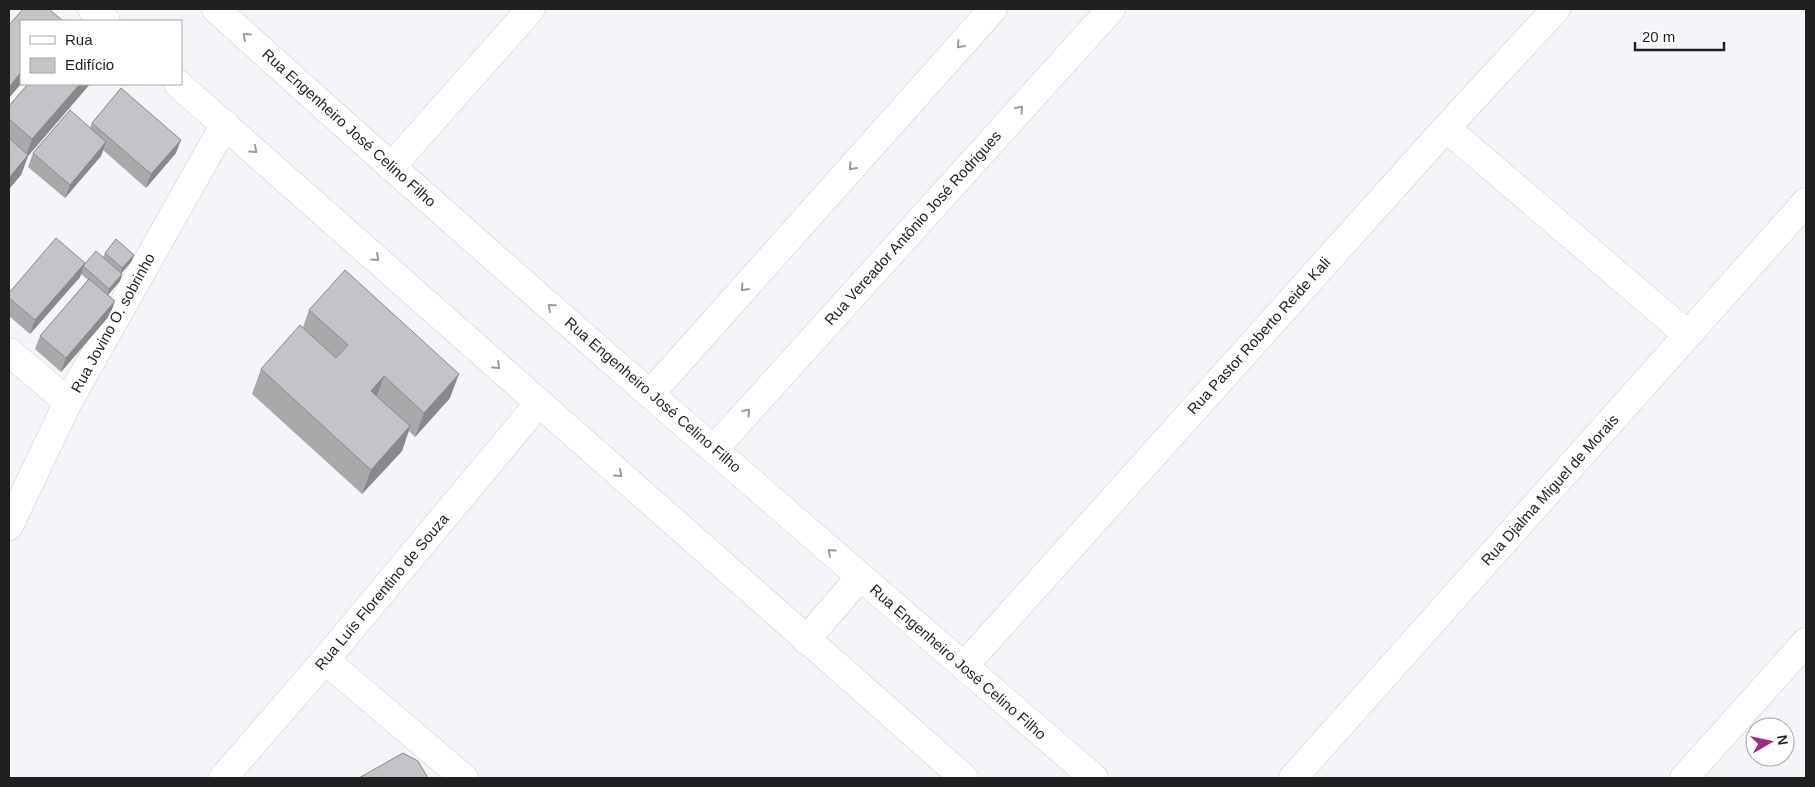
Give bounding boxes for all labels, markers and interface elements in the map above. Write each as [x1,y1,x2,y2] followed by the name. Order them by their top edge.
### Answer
[20,20,182,85] legend
[1635,20,1724,52] scale bar
[1642,28,1675,45] text: 20 m
[65,31,93,48] text: Rua
[243,33,252,42] one-way arrow
[957,40,966,49] one-way arrow
[259,45,440,210] street label: Rua Engenheiro José Celino Filho
[65,56,114,73] text: Edifício
[1014,106,1023,115] one-way arrow
[821,127,1004,328] street label: Rua Vereador Antônio José Rodrigues
[249,145,258,154] one-way arrow
[849,161,858,170] one-way arrow
[67,250,158,395] street label: Rua Jovino O. sobrinho
[370,253,379,262] one-way arrow
[1184,254,1334,418] street label: Rua Pastor Roberto Reide Kali
[741,283,750,292] one-way arrow
[548,303,557,312] one-way arrow
[562,314,745,476] street label: Rua Engenheiro José Celino Filho
[492,361,501,370] one-way arrow
[742,408,751,417] one-way arrow
[1477,411,1622,568] street label: Rua Djalma Miguel de Morais
[613,468,622,477] one-way arrow
[311,510,452,673] street label: Rua Luís Florentino de Souza
[828,549,837,558] one-way arrow
[867,581,1050,743] street label: Rua Engenheiro José Celino Filho
[1745,717,1795,767] north arrow
[1774,734,1792,746] text: N

